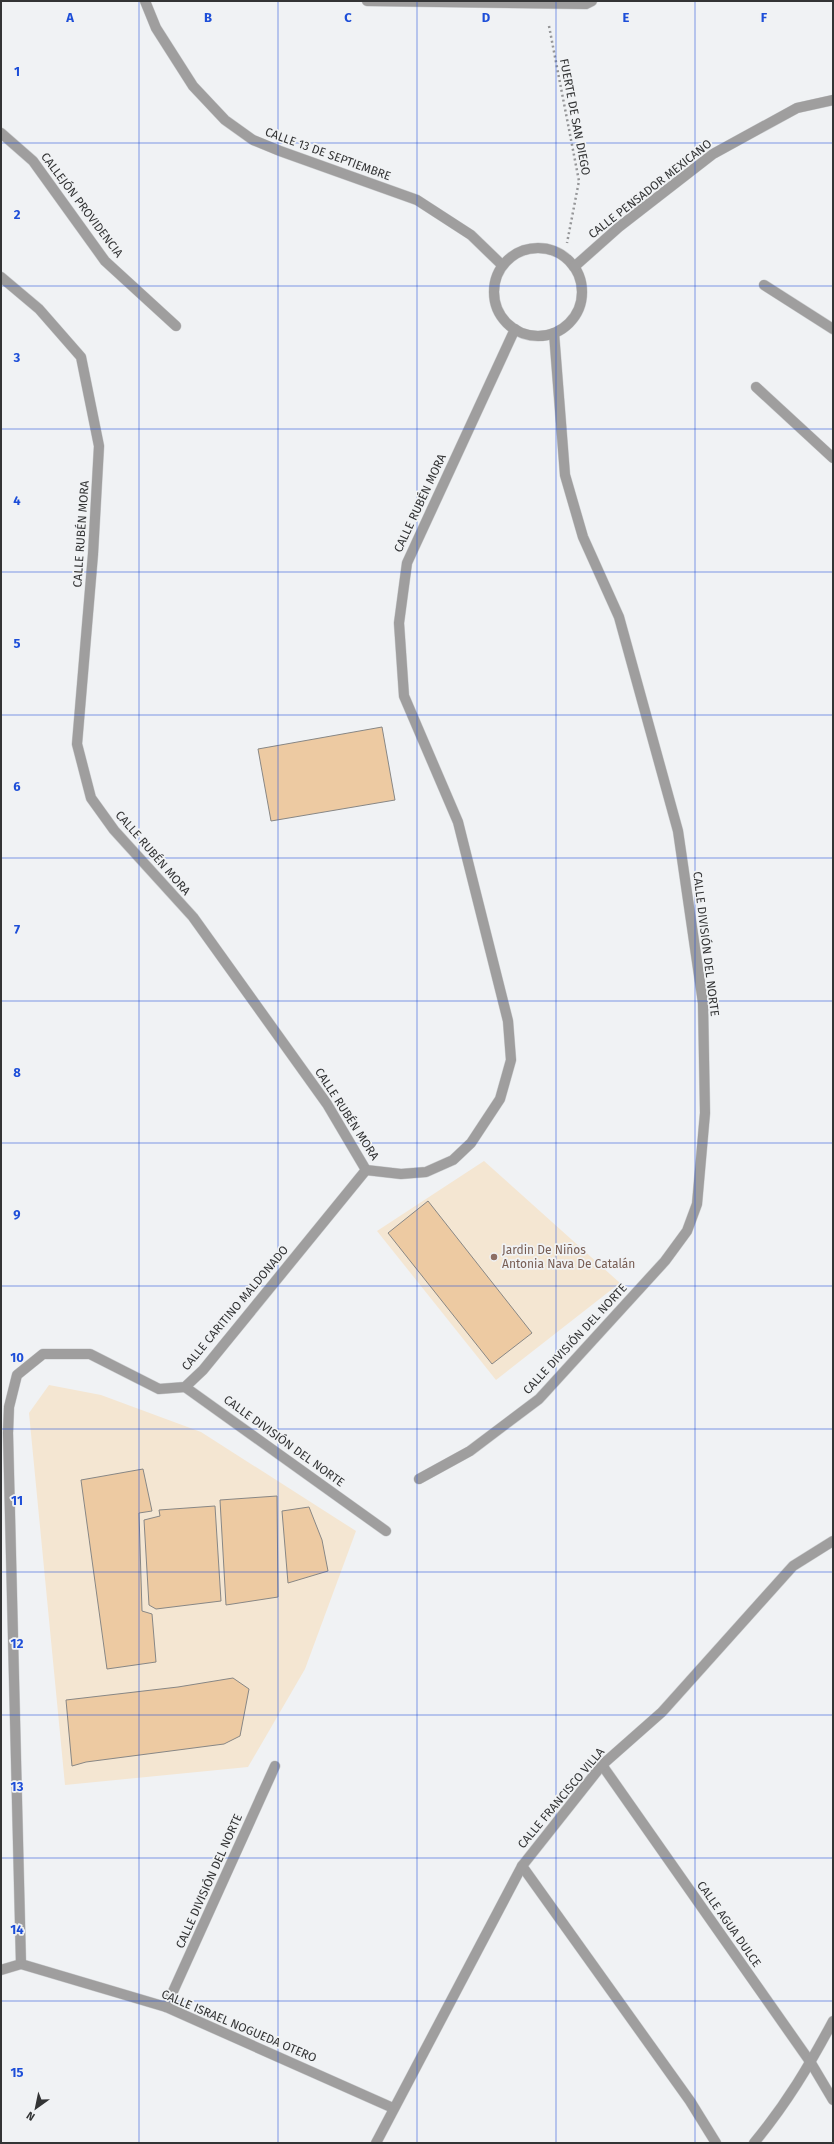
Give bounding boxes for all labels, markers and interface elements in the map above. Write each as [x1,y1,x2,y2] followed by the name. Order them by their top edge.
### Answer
[65,10,74,25] text: A
[204,10,212,25] text: B
[344,10,352,25] text: C
[482,10,491,25] text: D
[623,10,630,25] text: E
[761,10,768,25] text: F
[557,57,593,177] street label: FUERTE DE SAN DIEGO
[14,64,20,79] text: 1
[263,125,393,183] street label: CALLE 13 DE SEPTIEMBRE
[586,137,714,241] street label: CALLE PENSADOR MEXICANO
[38,149,127,260] street label: CALLEJÓN PROVIDENCIA
[14,207,21,222] text: 2
[13,350,21,365] text: 3
[390,451,449,554] street label: CALLE RUBÉN MORA
[69,480,92,588] street label: CALLE RUBÉN MORA
[13,493,21,508] text: 4
[14,636,21,651] text: 5
[13,779,21,794] text: 6
[113,807,194,898] street label: CALLE RUBÉN MORA
[690,871,723,1017] street label: CALLE DIVISIÓN DEL NORTE
[14,922,20,937] text: 7
[13,1065,21,1080] text: 8
[312,1065,383,1163] street label: CALLE RUBÉN MORA
[13,1207,21,1222] text: 9
[179,1243,291,1373] street label: CALLE CARITINO MALDONADO
[502,1243,635,1271] place label: Jardin De Niños Antonia Nava De Catalán
[489,1252,499,1262] marker: Jardin De Niños Antonia Nava De Catalán
[519,1280,630,1397] street label: CALLE DIVISIÓN DEL NORTE
[10,1350,24,1365] text: 10
[221,1392,348,1490] street label: CALLE DIVISIÓN DEL NORTE
[11,1493,23,1508] text: 11
[11,1636,24,1651] text: 12
[515,1745,607,1851] street label: CALLE FRANCISCO VILLA
[11,1779,24,1794] text: 13
[172,1811,245,1950] street label: CALLE DIVISIÓN DEL NORTE
[694,1878,764,1970] street label: CALLE AGUA DULCE
[10,1922,24,1937] text: 14
[159,1987,319,2065] street label: CALLE ISRAEL NOGUEDA OTERO
[10,2065,24,2080] text: 15
[16,2088,56,2128] north arrow
[24,2109,37,2123] text: N

